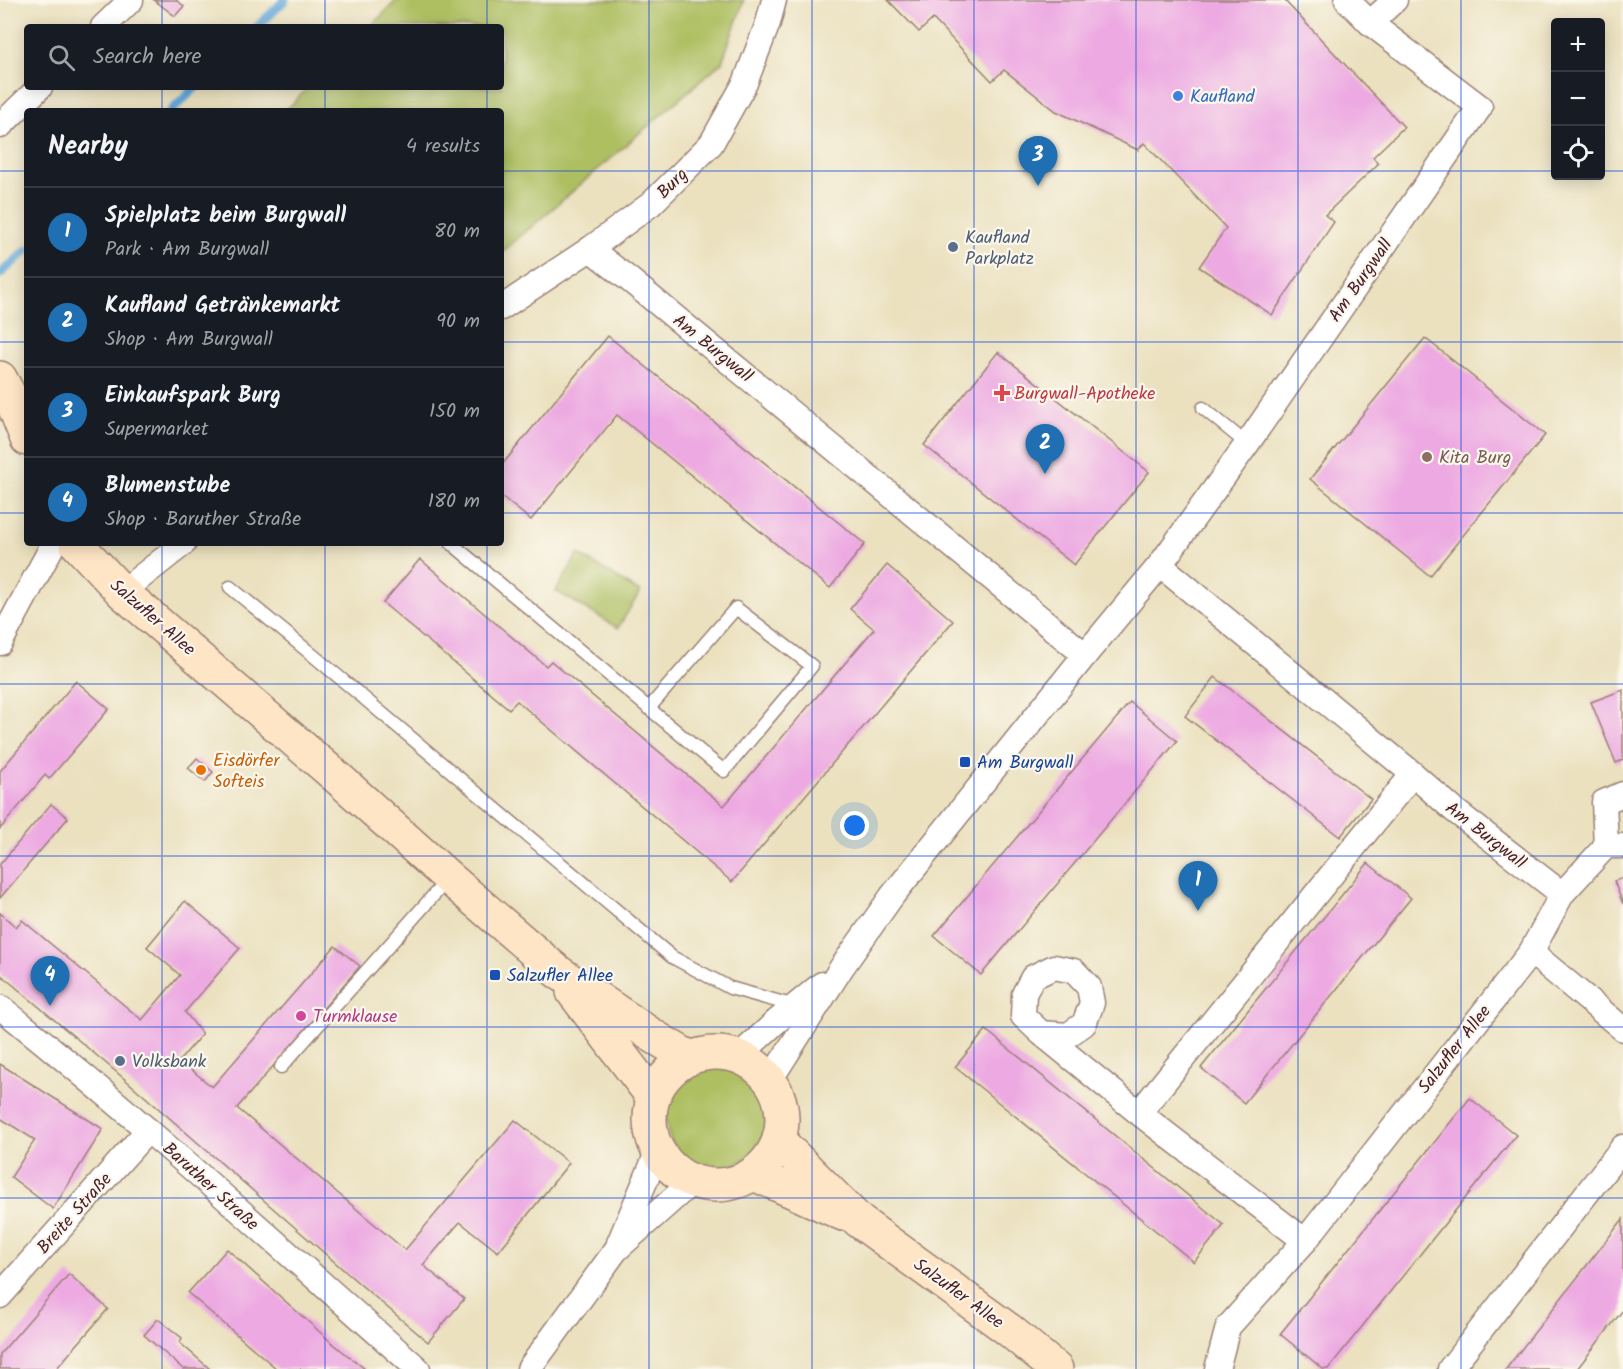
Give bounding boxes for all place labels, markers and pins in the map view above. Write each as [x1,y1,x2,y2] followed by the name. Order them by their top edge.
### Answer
[1190,83,1256,112] place label: Kaufland
[1171,89,1185,103] marker: Kaufland
[1018,136,1058,186] pin: 3
[965,224,1034,274] place label: Kaufland Parkplatz
[946,240,960,254] marker: Kaufland Parkplatz
[1014,380,1155,409] place label: Burgwall-Apotheke
[995,386,1009,400] marker: Burgwall-Apotheke
[1026,424,1064,474] pin: 2
[1439,444,1511,473] place label: Kita Burg
[1420,450,1434,464] marker: Kita Burg
[213,747,280,797] place label: Eisdörfer Softeis
[977,749,1074,778] place label: Am Burgwall
[958,755,972,769] marker: Am Burgwall
[194,763,208,777] marker: Eisdörfer Softeis
[1178,862,1218,911] pin: 1
[31,956,70,1006] pin: 4
[507,962,613,991] place label: Salzufler Allee
[488,968,502,982] marker: Salzufler Allee
[313,1003,397,1032] place label: Turmklause
[294,1009,308,1023] marker: Turmklause
[132,1048,207,1077] place label: Volksbank
[113,1054,127,1068] marker: Volksbank

